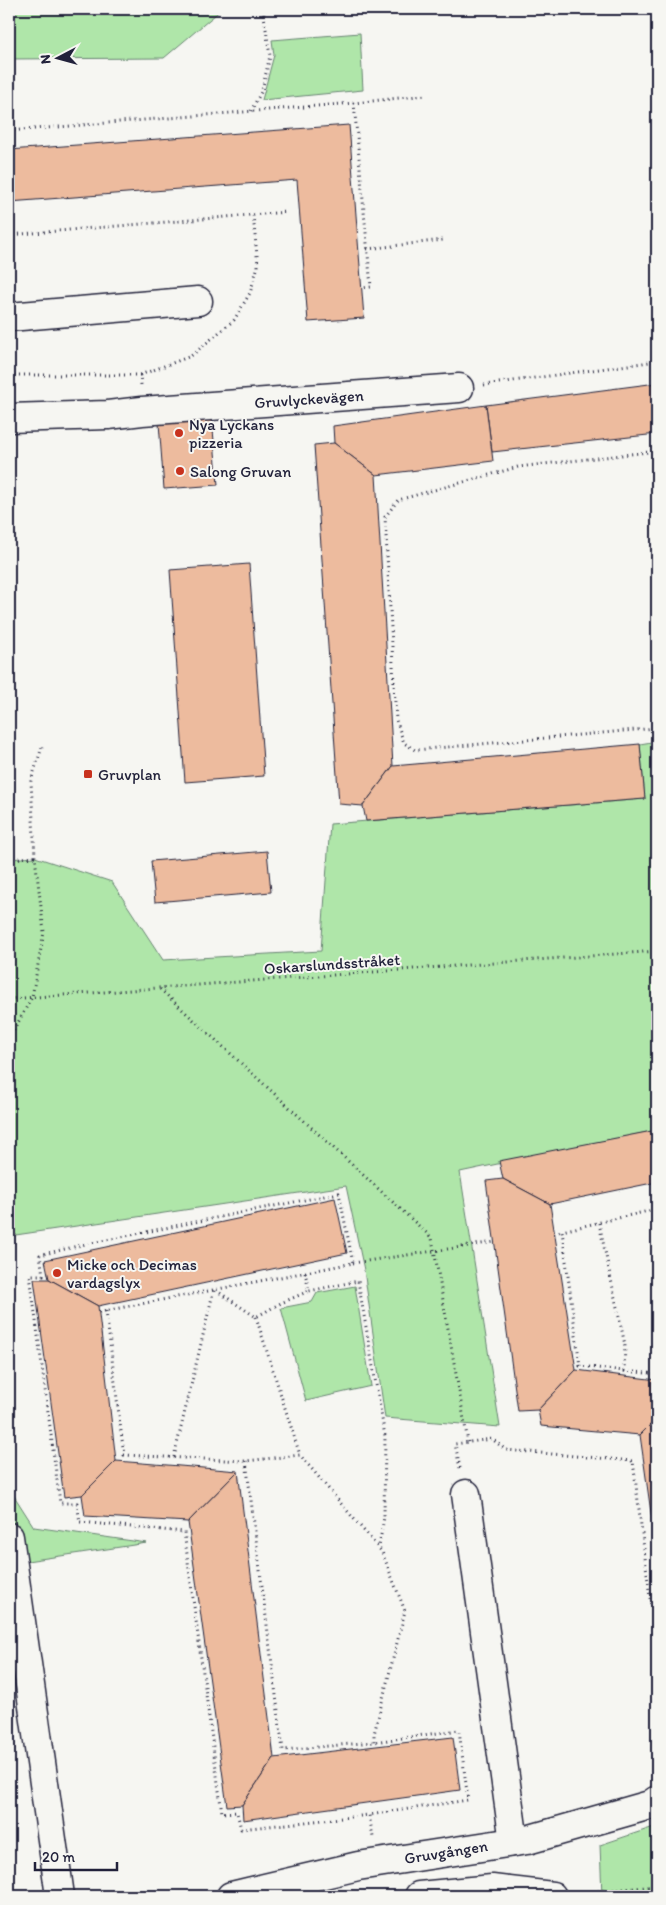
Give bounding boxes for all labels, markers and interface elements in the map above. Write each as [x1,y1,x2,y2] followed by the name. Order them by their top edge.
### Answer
[32,32,82,82] north arrow
[37,54,55,65] text: N
[254,386,364,412] street label: Gruvlyckevägen
[189,415,274,452] place label: Nya Lyckans pizzeria
[173,427,185,439] marker: Nya Lyckans pizzeria
[190,462,291,481] place label: Salong Gruvan
[174,465,186,477] marker: Salong Gruvan
[98,765,162,784] place label: Gruvplan
[82,768,94,780] marker: Gruvplan
[263,950,401,978] street label: Oskarslundsstråket
[67,1255,197,1292] place label: Micke och Decimas vardagslyx
[51,1267,63,1279] marker: Micke och Decimas vardagslyx
[403,1836,489,1868] street label: Gruvgången
[35,1840,118,1872] scale bar
[42,1848,76,1866] text: 20 m

